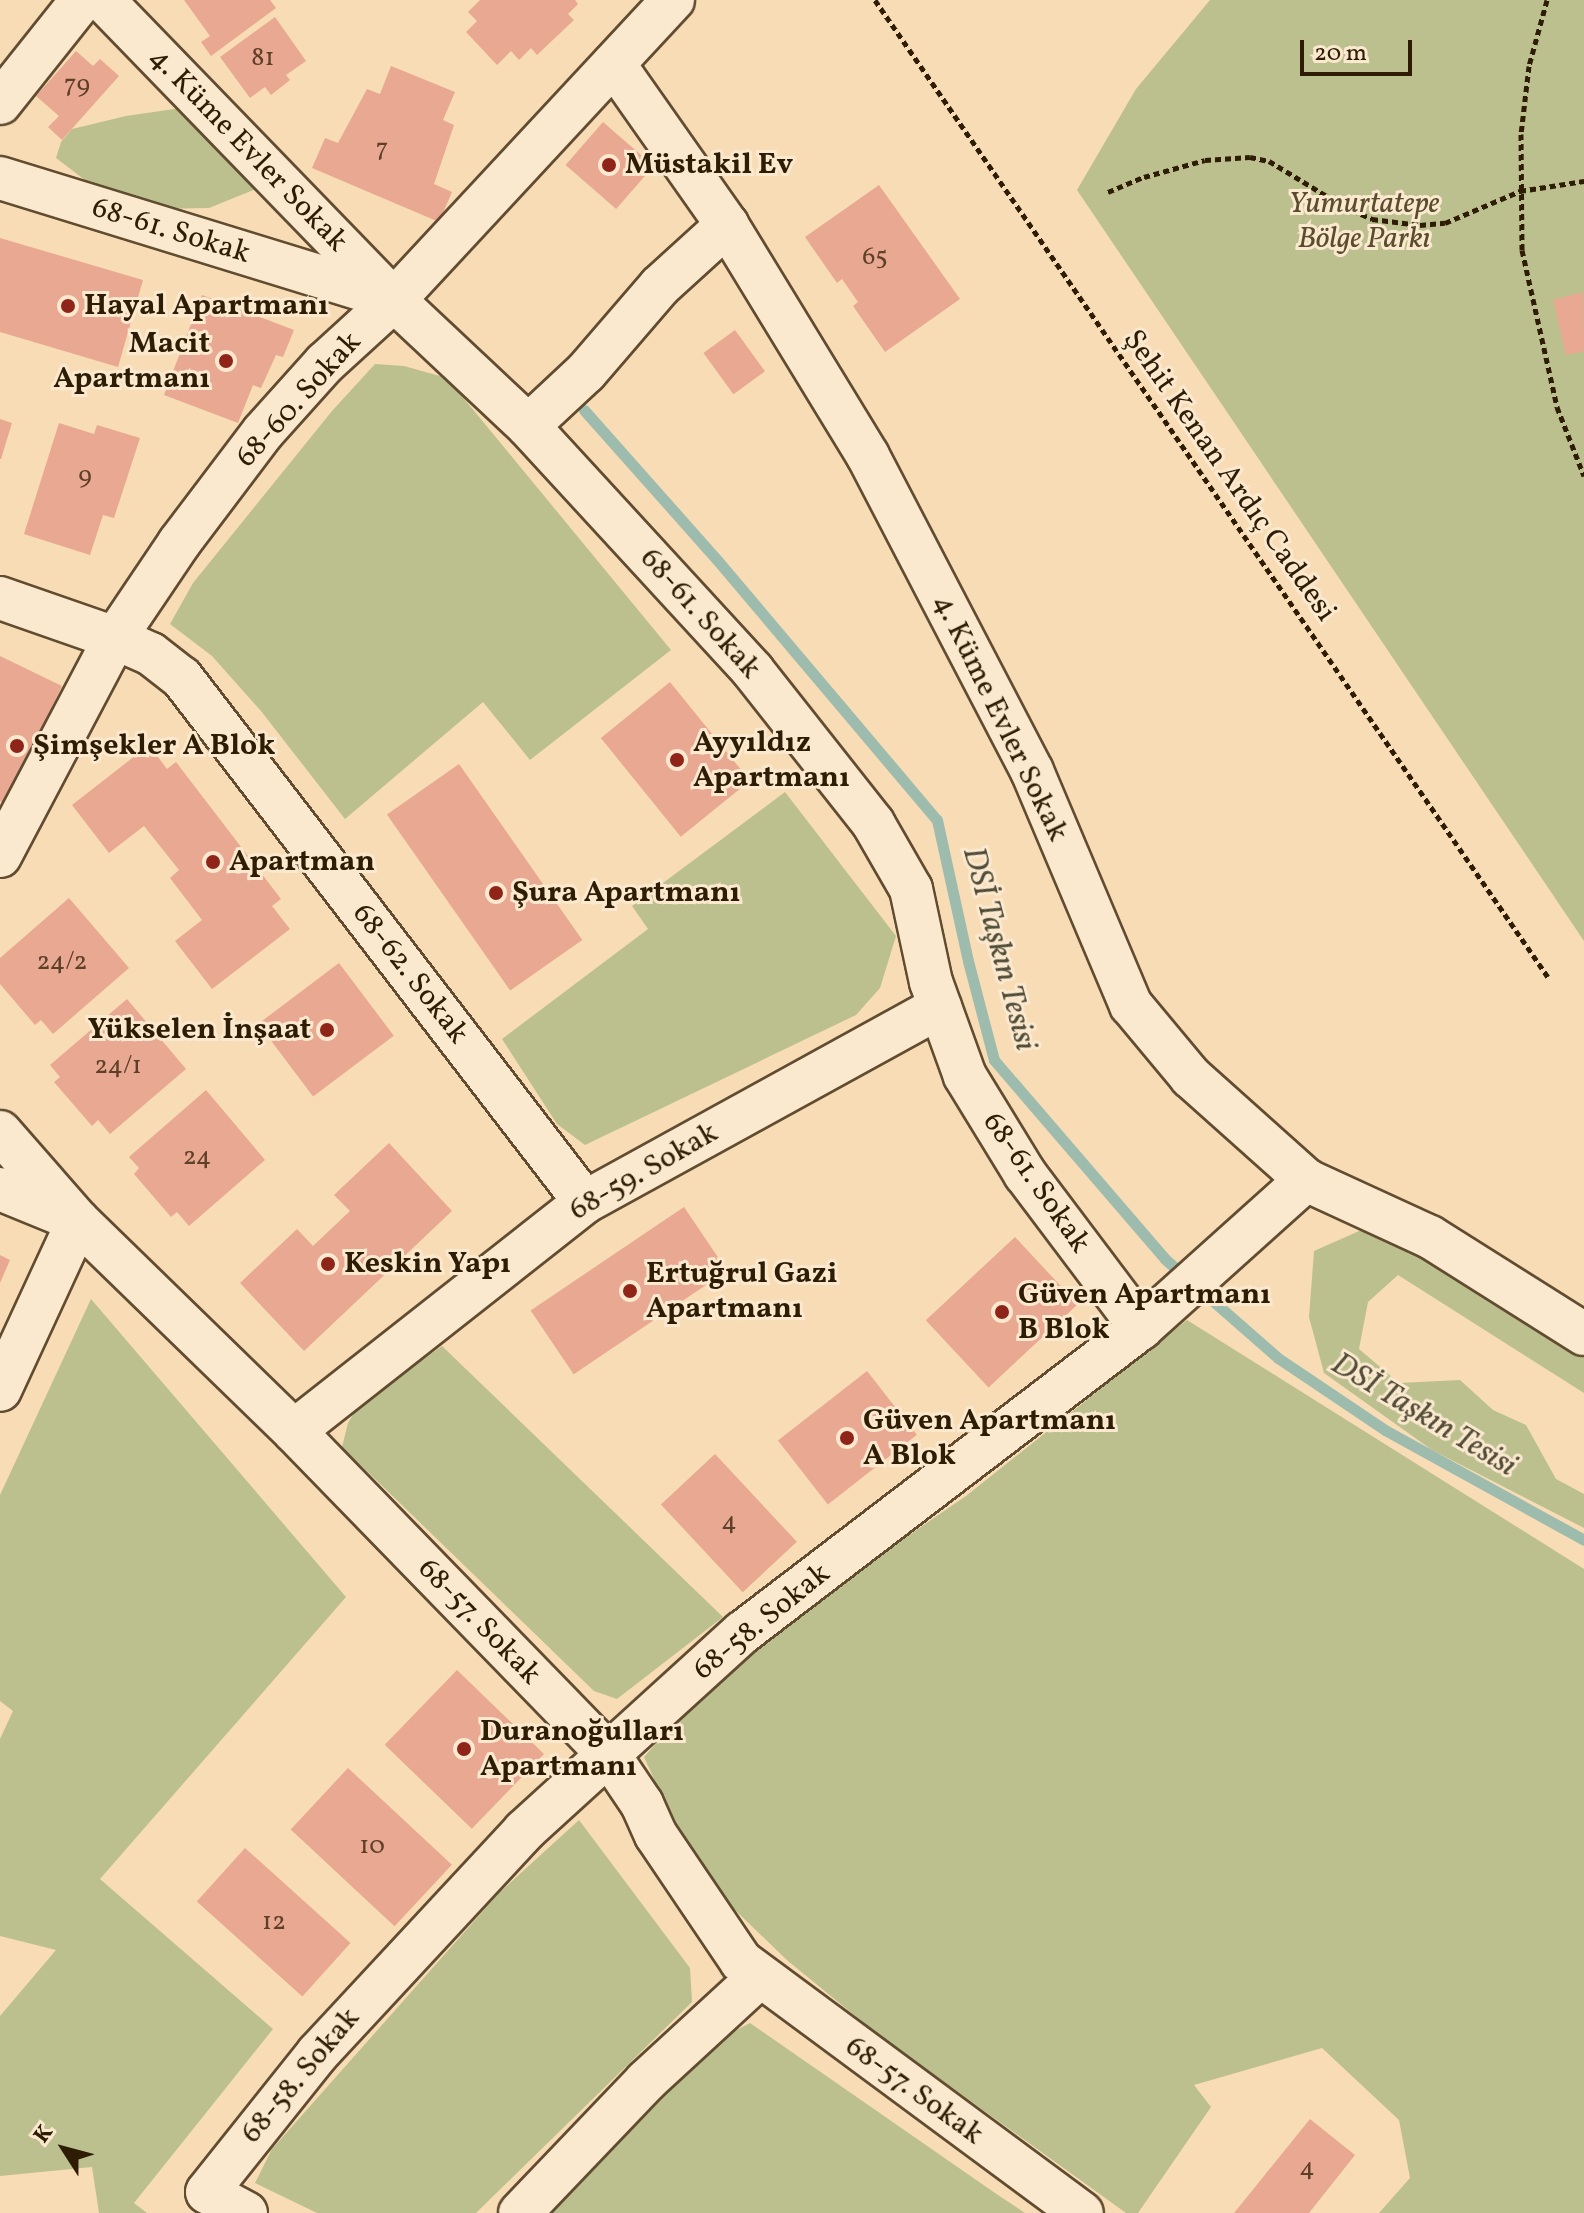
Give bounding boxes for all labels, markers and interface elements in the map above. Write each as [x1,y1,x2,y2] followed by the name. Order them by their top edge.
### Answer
[1304,24,1416,74] scale bar
[1314,37,1367,71] text: 20 m
[141,40,355,260] street label: 4. Küme Evler Sokak
[251,43,275,75] house number: 81
[64,70,90,102] house number: 79
[376,134,388,166] house number: 7
[625,147,793,183] place label: Müstakil Ev
[600,156,618,174] marker: Müstakil Ev
[1289,186,1439,256] park label: Yumurtatepe Bölge Parkı
[87,190,255,272] street label: 68-61. Sokak
[862,242,888,274] house number: 65
[84,288,329,324] place label: Hayal Apartmanı
[59,297,77,315] marker: Hayal Apartmanı
[1114,323,1344,629] street label: Şehit Kenan Ardıç Caddesi
[229,325,369,475] street label: 68-60. Sokak
[53,326,210,396] place label: Macit Apartmanı
[217,352,235,370] marker: Macit Apartmanı
[78,461,92,493] house number: 9
[632,541,768,687] street label: 68-61. Sokak
[925,589,1075,847] street label: 4. Küme Evler Sokak
[693,725,850,796] place label: Ayyıldız Apartmanı
[33,728,275,764] place label: Şimşekler A Blok
[8,737,26,755] marker: Şimşekler A Blok
[668,751,686,769] marker: Ayyıldız Apartmanı
[952,843,1044,1055] water label: DSİ Taşkın Tesisi
[229,844,375,880] place label: Apartman
[204,853,222,871] marker: Apartman
[512,875,740,911] place label: Şura Apartmanı
[487,884,505,902] marker: Şura Apartmanı
[344,897,476,1051] street label: 68-62. Sokak
[37,947,87,979] house number: 24/2
[88,1012,311,1048] place label: Yükselen İnşaat
[318,1021,336,1039] marker: Yükselen İnşaat
[94,1051,142,1083] house number: 24/1
[974,1106,1098,1260] street label: 68-61. Sokak
[563,1115,725,1229] street label: 68-59. Sokak
[183,1142,211,1174] house number: 24
[344,1246,511,1282] place label: Keskin Yapı
[319,1255,337,1273] marker: Keskin Yapı
[646,1256,837,1326] place label: Ertuğrul Gazi Apartmanı
[1018,1277,1271,1348] place label: Güven Apartmanı B Blok
[621,1282,639,1300] marker: Ertuğrul Gazi Apartmanı
[993,1303,1011,1321] marker: Güven Apartmanı B Blok
[1324,1346,1522,1486] water label: DSİ Taşkın Tesisi
[863,1403,1116,1474] place label: Güven Apartmanı A Blok
[838,1429,856,1447] marker: Güven Apartmanı A Blok
[721,1507,737,1539] house number: 4
[410,1551,548,1693] street label: 68-57. Sokak
[686,1556,838,1688] street label: 68-58. Sokak
[480,1714,684,1784] place label: Duranoğulları Apartmanı
[455,1740,473,1758] marker: Duranoğulları Apartmanı
[359,1831,385,1863] house number: 10
[262,1907,286,1939] house number: 12
[234,2001,368,2151] street label: 68-58. Sokak
[838,2029,990,2153] street label: 68-57. Sokak
[24,2109,104,2189] north arrow
[27,2119,61,2150] text: K
[1299,2153,1315,2185] house number: 4

